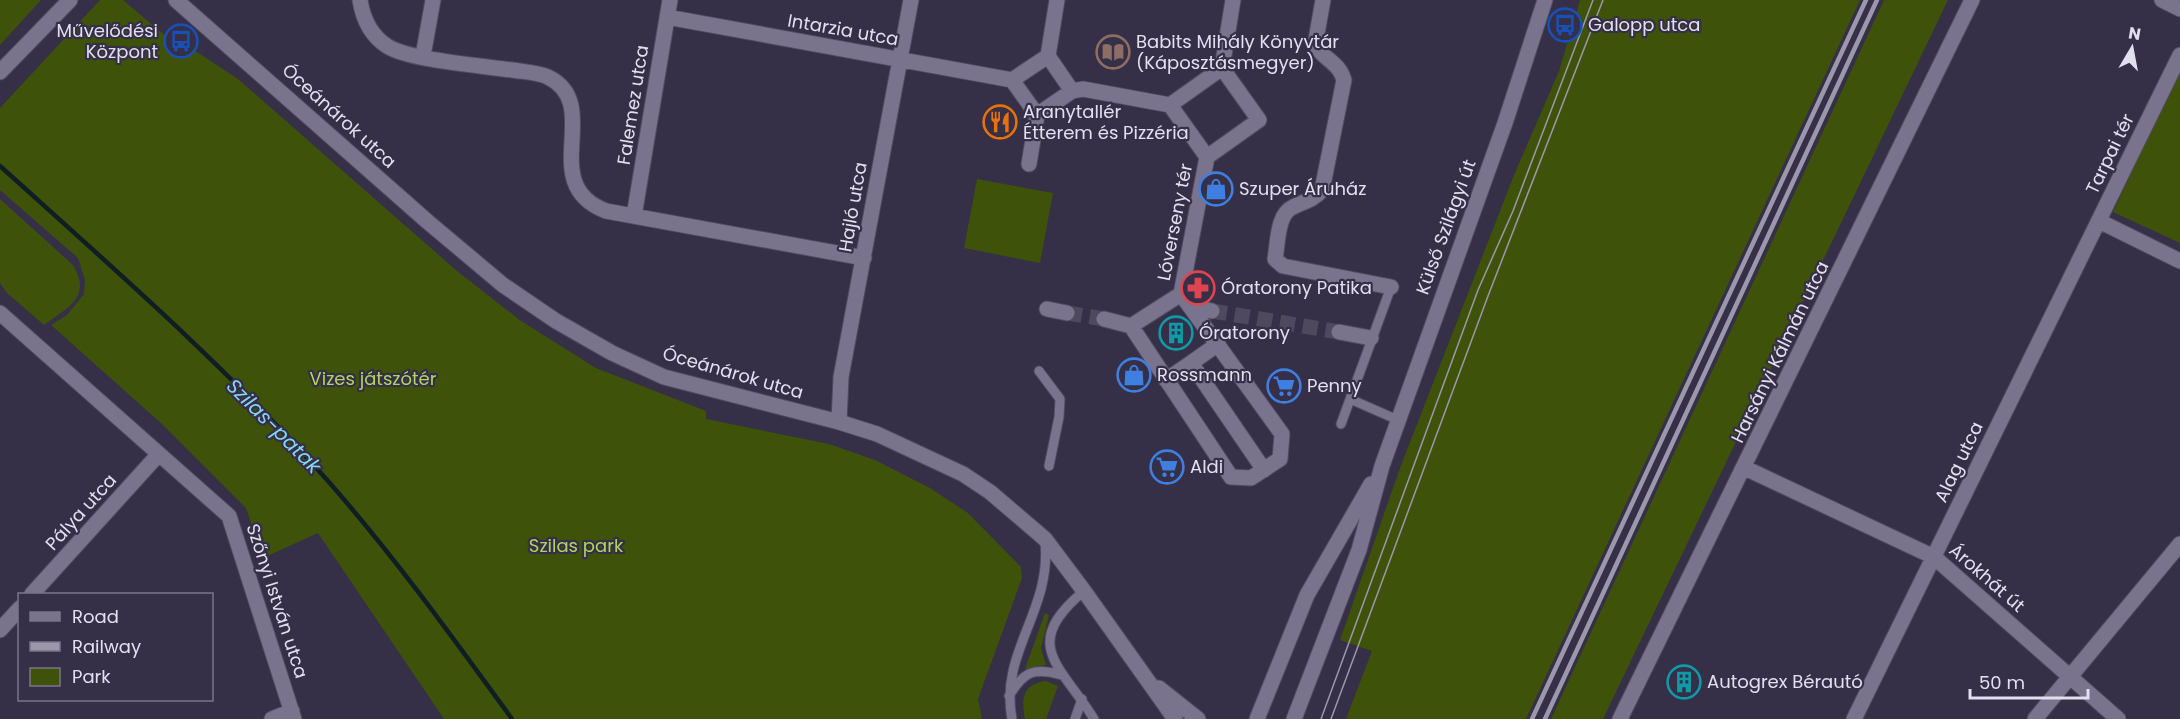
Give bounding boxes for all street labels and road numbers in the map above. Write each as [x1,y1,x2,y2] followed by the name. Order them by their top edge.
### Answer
[786,7,900,52] street label: Intarzia utca
[611,43,654,166] street label: Falemez utca
[277,58,402,174] street label: Óceánárok utca
[2079,109,2140,198] street label: Tarpai tér
[1410,156,1482,298] street label: Külső Szilágyi út
[832,160,873,254] street label: Hajló utca
[1151,161,1198,283] street label: Lóverseny tér
[1725,257,1834,447] street label: Harsányi Kálmán utca
[660,340,807,405] street label: Óceánárok utca
[1928,417,1989,506] street label: Alag utca
[39,468,122,555] street label: Pálya utca
[241,520,314,681] street label: Szőnyi István utca
[1944,538,2031,617] street label: Árokhát út

